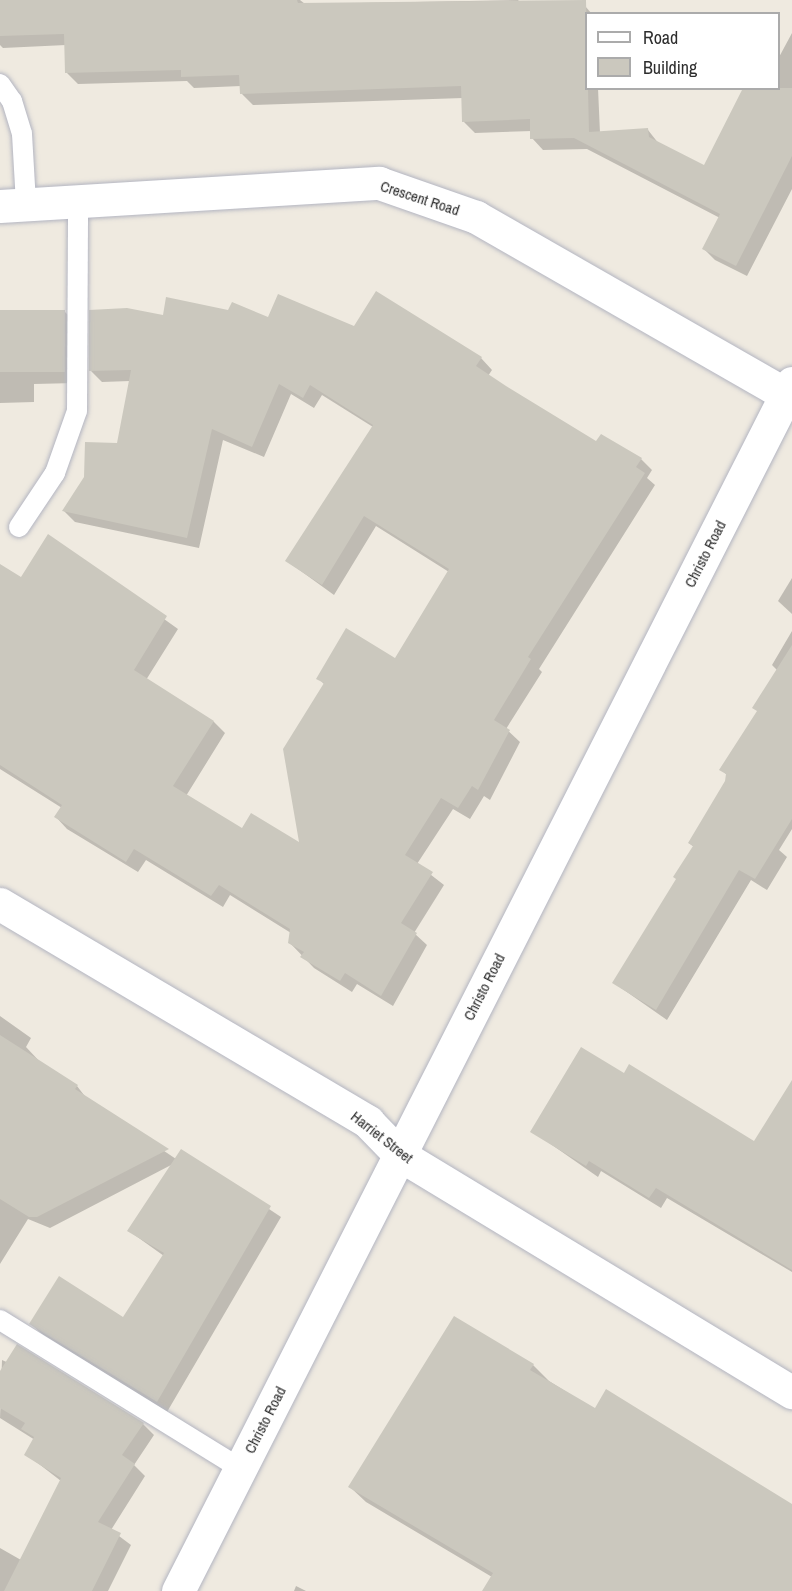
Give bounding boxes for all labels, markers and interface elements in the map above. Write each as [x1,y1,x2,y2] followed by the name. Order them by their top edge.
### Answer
[585,12,780,90] legend
[643,25,678,50] text: Road
[643,55,697,80] text: Building
[378,177,462,219] street label: Crescent Road
[681,518,729,590] street label: Christo Road
[460,951,508,1023] street label: Christo Road
[347,1107,417,1167] street label: Harriet Street
[241,1384,289,1456] street label: Christo Road

